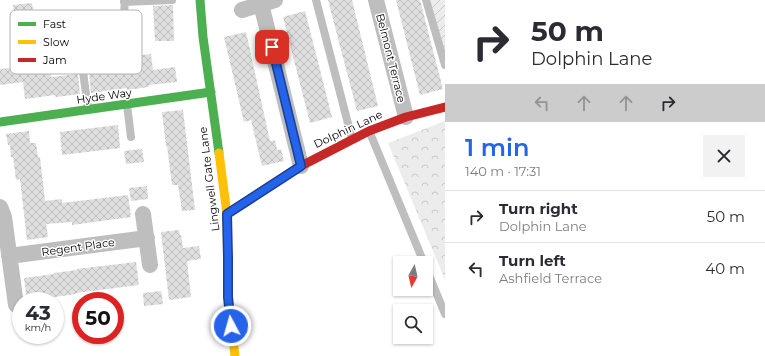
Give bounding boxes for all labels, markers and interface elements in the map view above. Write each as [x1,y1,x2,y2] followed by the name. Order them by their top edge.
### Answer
[10,10,142,74] legend
[373,12,409,104] street label: Belmont Terrace
[531,14,604,48] text: 50 m
[465,16,517,68] icon: right
[43,17,67,31] text: Fast
[255,30,289,64] pin
[43,35,69,49] text: Slow
[261,36,283,58] icon: arrive
[531,48,652,70] text: Dolphin Lane
[42,53,67,67] text: Jam
[75,85,133,107] street label: Hyde Way
[531,92,553,114] icon: left
[573,92,595,114] icon: ahead
[615,92,637,114] icon: ahead
[657,92,679,114] icon: right
[311,107,385,151] street label: Dolphin Lane
[196,126,222,232] street label: Lingwell Gate Lane
[465,133,529,162] text: 1 min
[703,135,745,177] button: close
[465,163,541,179] text: 140 m · 17:31
[499,199,578,218] text: Turn right
[465,206,487,228] icon: right
[707,207,745,226] text: 50 m
[499,218,587,234] text: Dolphin Lane
[41,235,116,259] street label: Regent Place
[499,251,566,270] text: Turn left
[393,256,433,296] north arrow
[393,256,433,344] map controls
[465,258,487,280] icon: left
[705,259,745,278] text: 40 m
[499,270,602,286] text: Ashfield Terrace
[72,292,124,344] speed limit sign: 50
[25,301,51,325] text: 43
[393,304,433,344] button: search
[210,305,252,347] position arrow
[25,321,51,334] text: km/h

